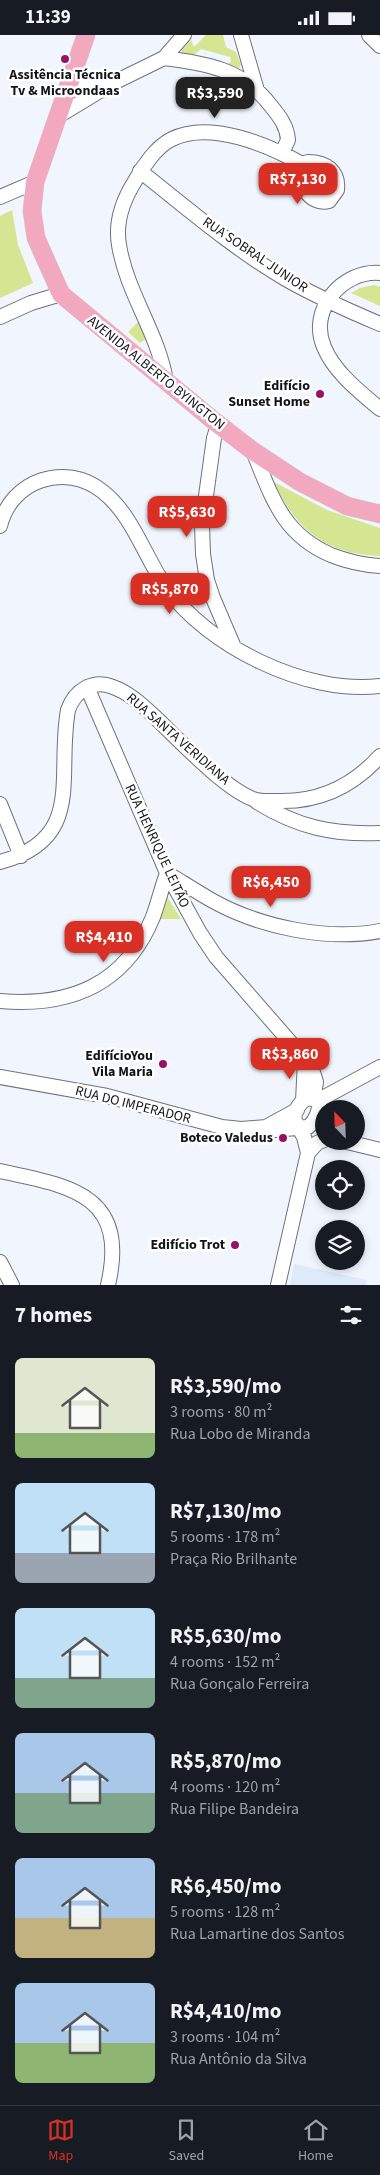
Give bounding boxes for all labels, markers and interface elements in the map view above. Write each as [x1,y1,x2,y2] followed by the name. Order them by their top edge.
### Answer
[25,4,71,31] text: 11:39
[59,53,71,65] marker: Assitência Técnica Tv & Microondaas
[8,65,121,101] place label: Assitência Técnica Tv & Microondaas
[169,77,261,119] pin: R$3,590
[187,82,243,104] text: R$3,590
[252,163,344,205] pin: R$7,130
[270,168,326,190] text: R$7,130
[198,212,312,298] street label: RUA SOBRAL JUNIOR
[83,311,229,435] street label: AVENIDA ALBERTO BYINGTON
[228,376,310,412] place label: Edifício Sunset Home
[314,388,326,400] marker: Edifício Sunset Home
[141,495,233,538] pin: R$5,630
[159,501,215,523] text: R$5,630
[124,573,216,615] pin: R$5,870
[142,578,198,600] text: R$5,870
[122,688,234,790] street label: RUA SANTA VERIDIANA
[120,781,194,911] street label: RUA HENRIQUE LEITÃO
[225,865,317,908] pin: R$6,450
[243,871,299,893] text: R$6,450
[58,921,150,963] pin: R$4,410
[76,926,132,948] text: R$4,410
[244,1037,336,1080] pin: R$3,860
[262,1043,318,1065] text: R$3,860
[85,1046,153,1082] place label: EdifícioYou Vila Maria
[157,1058,169,1070] marker: EdifícioYou Vila Maria
[73,1081,193,1129] street label: RUA DO IMPERADOR
[315,1100,365,1150] north arrow
[315,1100,365,1270] map controls
[180,1128,273,1148] place label: Boteco Valedus
[277,1132,289,1144] marker: Boteco Valedus
[315,1160,365,1210] button: locate
[315,1220,365,1270] button: layers
[151,1235,226,1255] place label: Edifício Trot
[229,1239,241,1251] marker: Edifício Trot
[15,1300,92,1330] text: 7 homes
[337,1301,365,1329] icon: filters
[170,1371,281,1401] text: R$3,590/mo
[55,1378,115,1438] icon: home
[170,1401,272,1423] text: 3 rooms · 80 m²
[170,1423,311,1445] text: Rua Lobo de Miranda
[170,1496,281,1526] text: R$7,130/mo
[55,1503,115,1563] icon: home
[170,1526,280,1548] text: 5 rooms · 178 m²
[170,1548,297,1570] text: Praça Rio Brilhante
[170,1621,281,1651] text: R$5,630/mo
[55,1628,115,1688] icon: home
[170,1651,280,1673] text: 4 rooms · 152 m²
[170,1673,309,1695] text: Rua Gonçalo Ferreira
[170,1746,281,1776] text: R$5,870/mo
[55,1753,115,1813] icon: home
[170,1776,280,1798] text: 4 rooms · 120 m²
[170,1798,299,1820] text: Rua Filipe Bandeira
[170,1871,281,1901] text: R$6,450/mo
[55,1878,115,1938] icon: home
[170,1901,280,1923] text: 5 rooms · 128 m²
[170,1923,344,1945] text: Rua Lamartine dos Santos
[170,1996,281,2026] text: R$4,410/mo
[55,2003,115,2063] icon: home
[170,2026,280,2048] text: 3 rooms · 104 m²
[170,2048,307,2070] text: Rua Antônio da Silva
[47,2116,75,2166] tab: Map
[168,2116,204,2166] tab: Saved
[298,2116,333,2166] tab: Home

